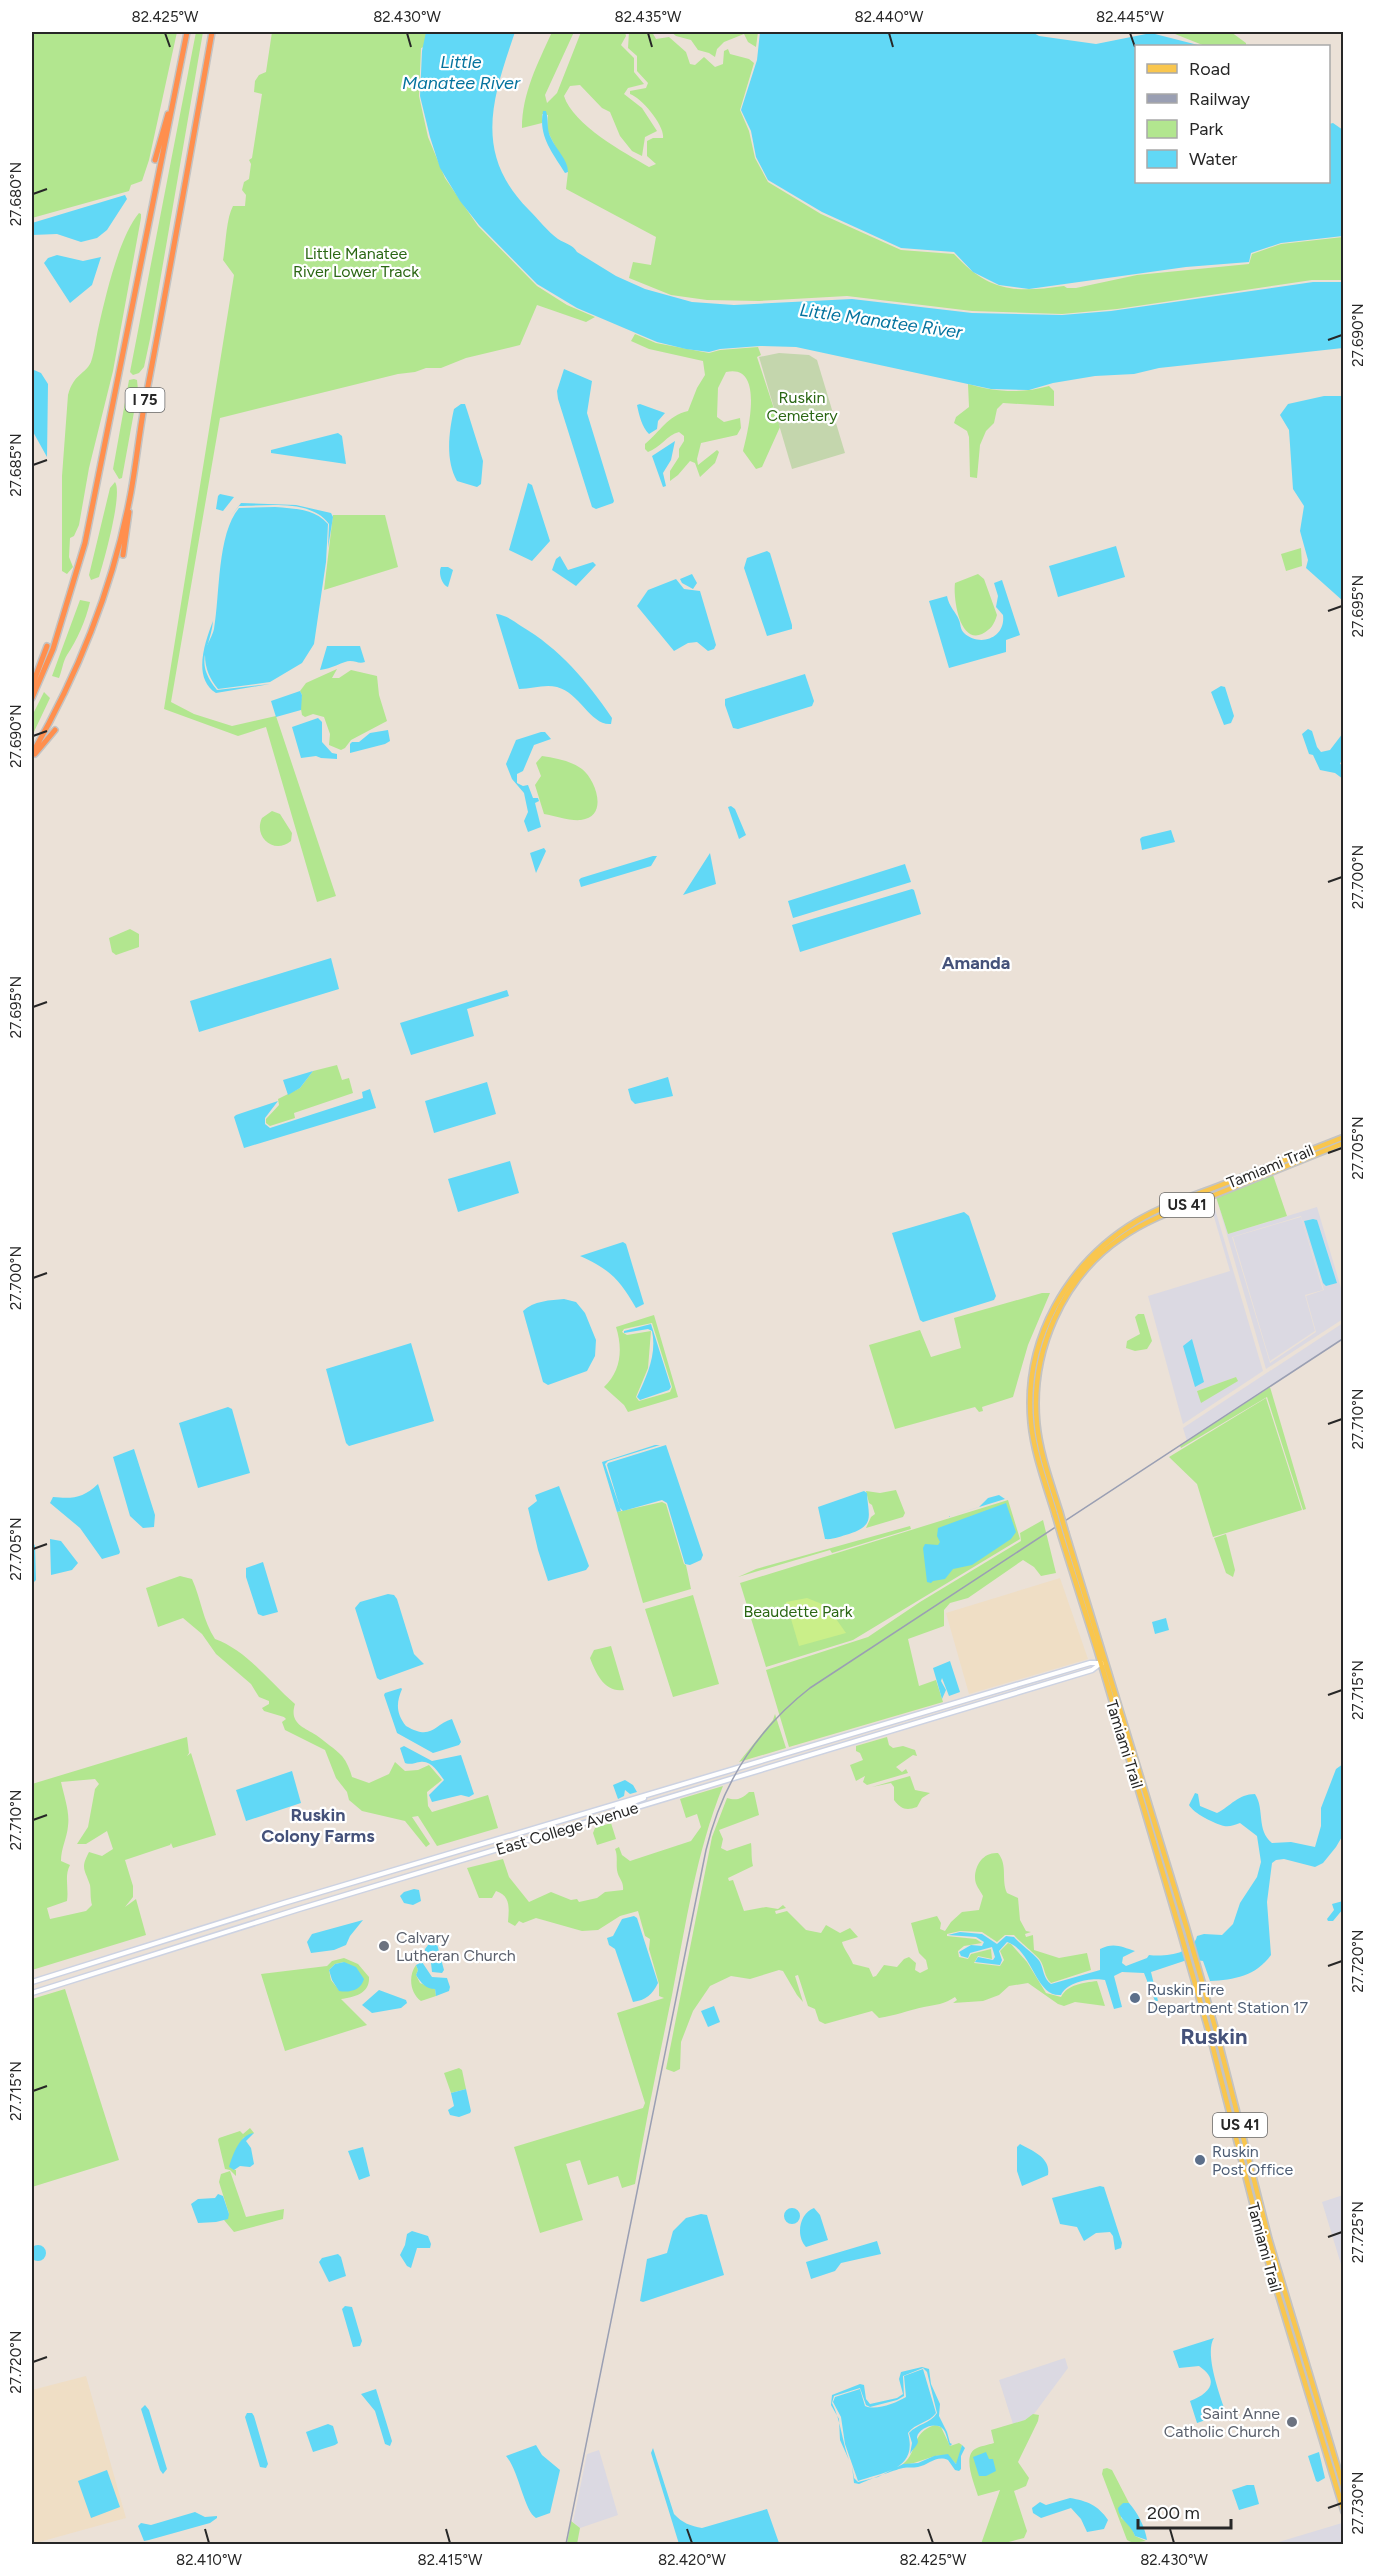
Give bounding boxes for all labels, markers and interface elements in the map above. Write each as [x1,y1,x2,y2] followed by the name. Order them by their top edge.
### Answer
[132,8,199,26] text: 82.425°W
[373,8,441,26] text: 82.430°W
[615,8,682,26] text: 82.435°W
[855,8,924,26] text: 82.440°W
[1096,8,1165,26] text: 82.445°W
[1135,45,1330,183] legend
[402,51,521,94] water label: Little Manatee River
[1189,58,1230,80] text: Road
[1189,88,1251,110] text: Railway
[1189,118,1224,140] text: Park
[1189,148,1237,170] text: Water
[7,162,25,226] text: 27.680°N
[293,244,419,281] park label: Little Manatee River Lower Track
[798,299,965,343] water label: Little Manatee River
[1349,303,1367,367] text: 27.690°N
[126,388,164,412] road number: I 75
[766,388,838,425] park label: Ruskin Cemetery
[7,433,25,497] text: 27.685°N
[1349,575,1367,637] text: 27.695°N
[7,704,25,768] text: 27.690°N
[1349,845,1367,909] text: 27.700°N
[942,952,1010,974] district label: Amanda
[7,976,25,1038] text: 27.695°N
[1349,1116,1367,1180] text: 27.705°N
[1224,1140,1316,1192] street label: Tamiami Trail
[1160,1193,1214,1217] road number: US 41
[7,1246,25,1310] text: 27.700°N
[1349,1389,1367,1449] text: 27.710°N
[7,1517,25,1581] text: 27.705°N
[744,1602,853,1621] park label: Beaudette Park
[1349,1660,1367,1720] text: 27.715°N
[1102,1698,1147,1791] street label: Tamiami Trail
[7,1790,25,1850] text: 27.710°N
[494,1798,641,1859] street label: East College Avenue
[261,1804,375,1847] district label: Ruskin Colony Farms
[396,1928,516,1965] place label: Calvary Lutheran Church
[1349,1930,1367,1992] text: 27.720°N
[377,1939,391,1953] marker: Calvary Lutheran Church
[1147,1980,1309,2017] place label: Ruskin Fire Department Station 17
[1128,1991,1142,2005] marker: Ruskin Fire Department Station 17
[1180,2023,1248,2050] district label: Ruskin
[7,2061,25,2121] text: 27.715°N
[1213,2113,1267,2137] road number: US 41
[1212,2142,1293,2179] place label: Ruskin Post Office
[1193,2153,1207,2167] marker: Ruskin Post Office
[1243,2200,1286,2294] street label: Tamiami Trail
[1349,2201,1367,2263] text: 27.725°N
[7,2331,25,2393] text: 27.720°N
[1164,2404,1280,2441] place label: Saint Anne Catholic Church
[1285,2415,1299,2429] marker: Saint Anne Catholic Church
[1349,2472,1367,2534] text: 27.730°N
[1138,2492,1231,2530] scale bar
[1147,2502,1200,2524] text: 200 m
[176,2551,242,2569] text: 82.410°W
[418,2551,483,2569] text: 82.415°W
[658,2551,727,2569] text: 82.420°W
[900,2551,967,2569] text: 82.425°W
[1140,2551,1208,2569] text: 82.430°W

